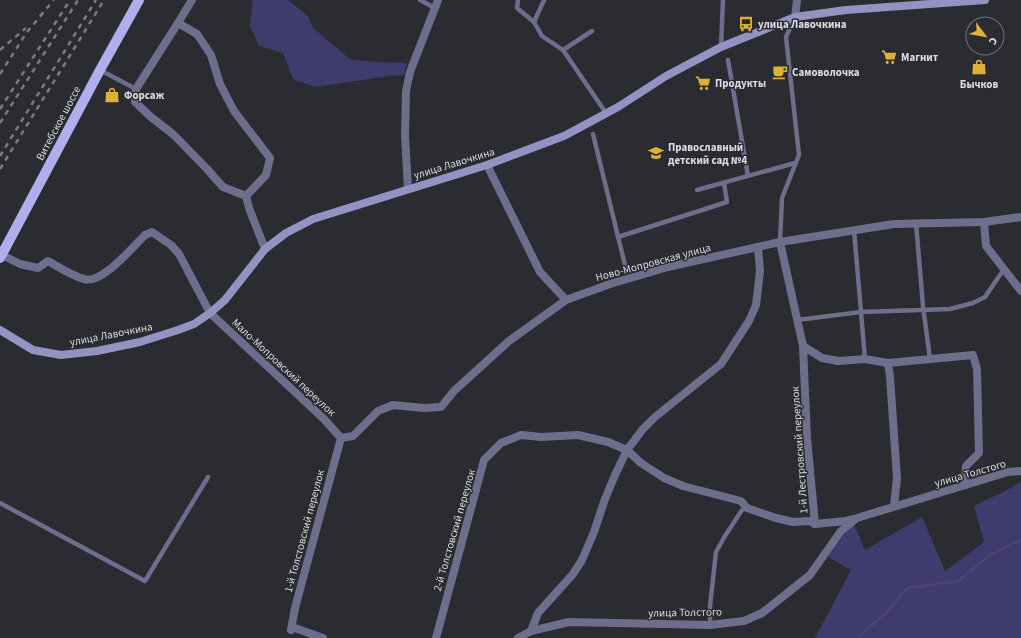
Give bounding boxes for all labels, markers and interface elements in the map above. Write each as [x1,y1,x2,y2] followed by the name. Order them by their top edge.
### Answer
[737,15,755,33] bus stop icon: улица Лавочкина
[965,16,1005,56] north arrow
[758,17,847,32] place label: улица Лавочкина
[985,34,1001,48] text: С
[880,48,898,66] supermarket icon: Магнит
[901,50,939,65] place label: Магнит
[970,58,988,76] shop icon: Бычков
[771,63,789,81] cafe icon: Самоволочка
[792,65,860,80] place label: Самоволочка
[694,74,712,92] supermarket icon: Продукты
[715,76,766,91] place label: Продукты
[960,77,998,92] place label: Бычков
[33,83,85,163] street label: Витебское шоссе
[103,86,121,104] shop icon: Форсаж
[124,88,165,103] place label: Форсаж
[668,140,747,168] place label: Православный детский сад №4
[412,144,497,183] street label: улица Лавочкина
[647,144,665,162] school or university icon: Православный детский сад №4
[594,240,712,285] street label: Ново-Мопровская улица
[228,315,339,420] street label: Мало-Мопровский переулок
[68,319,154,350] street label: улица Лавочкина
[788,385,811,514] street label: 1-й Лестровский переулок
[933,456,1008,491] street label: улица Толстого
[430,467,479,593] street label: 2-й Толстовский переулок
[281,468,328,594] street label: 1-й Толстовский переулок
[648,604,722,621] street label: улица Толстого

